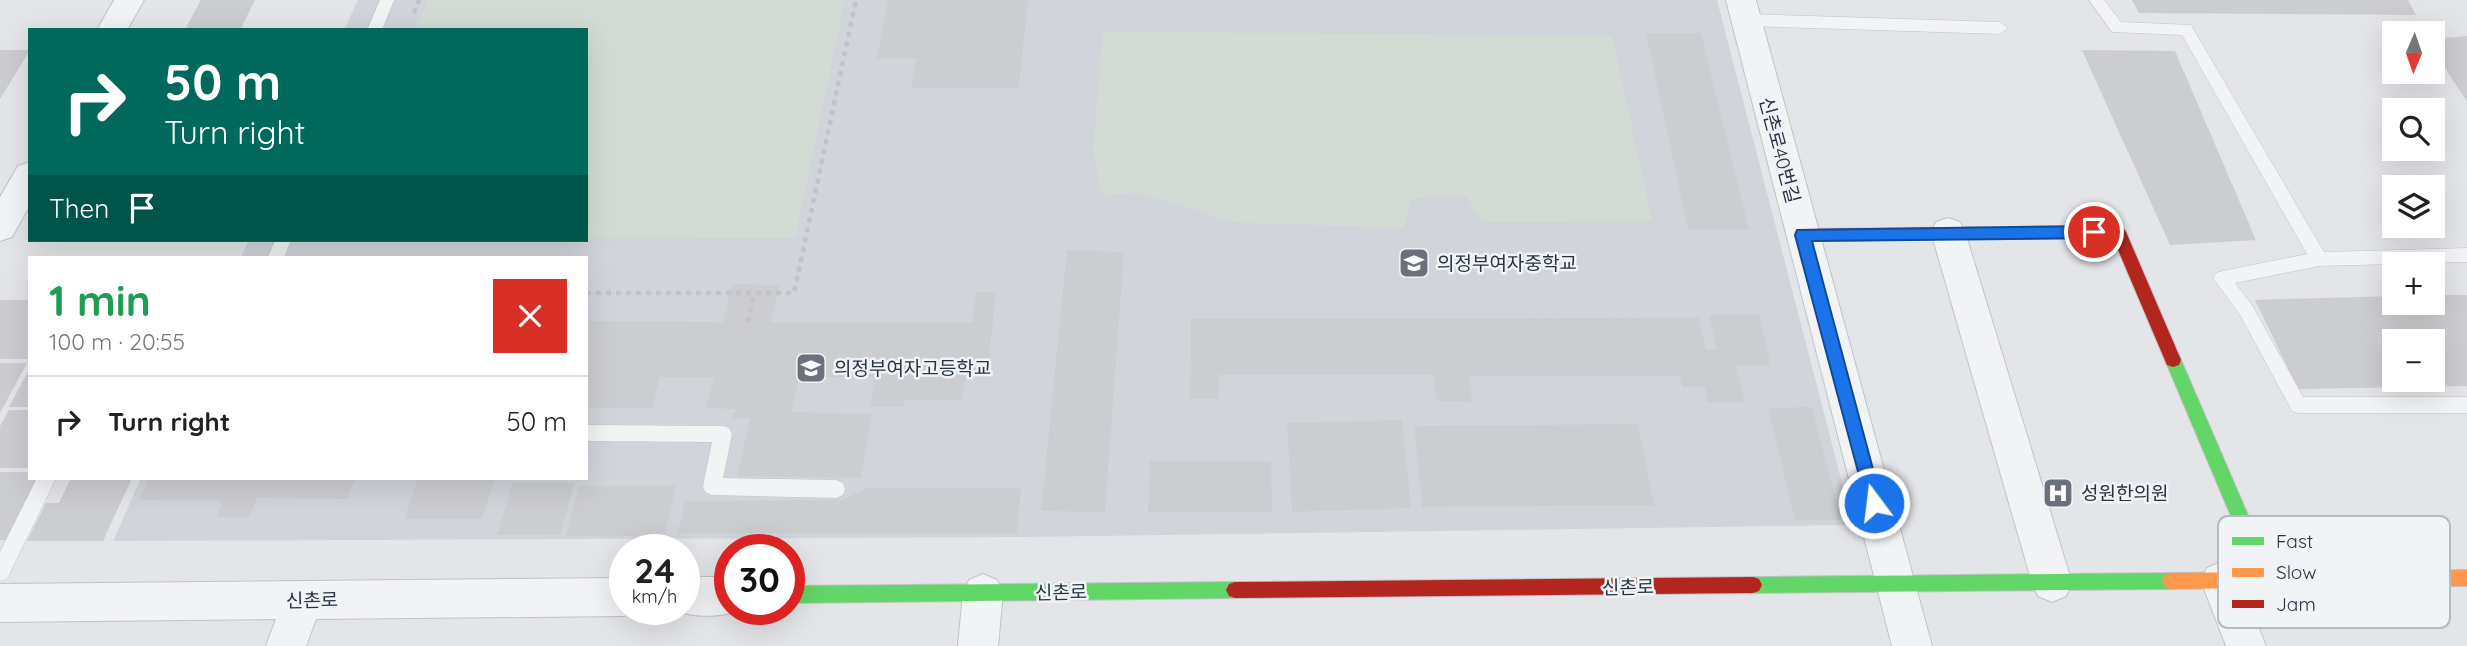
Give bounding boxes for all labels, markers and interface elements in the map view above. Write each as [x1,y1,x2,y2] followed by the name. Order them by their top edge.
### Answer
[2382,21,2445,84] north arrow
[2382,21,2445,392] map controls
[164,51,281,112] text: 50 m
[49,56,140,147] icon: right
[1754,94,1806,206] street label: 신촌로40번길
[2382,98,2445,161] button: search
[164,112,305,152] text: Turn right
[2382,175,2445,238] button: layers
[123,189,161,227] icon: arrive
[49,192,109,225] text: Then
[2064,202,2124,262] pin
[2075,213,2113,251] icon: arrive
[1397,246,1431,280] school or university icon: 의정부여자중학교
[1437,251,1577,275] place label: 의정부여자중학교
[2382,252,2445,315] button: +
[49,274,151,327] text: 1 min
[493,279,567,353] button: close
[49,327,185,356] text: 100 m · 20:55
[2382,329,2445,392] button: −
[794,351,828,385] school or university icon: 의정부여자고등학교
[834,356,991,380] place label: 의정부여자고등학교
[49,403,87,441] icon: right
[108,405,230,438] text: Turn right
[507,405,567,438] text: 50 m
[1837,466,1911,540] position arrow
[2041,476,2075,510] hospital icon: 성원한의원
[2081,481,2168,505] place label: 성원한의원
[2218,516,2450,628] legend
[2276,529,2313,553] text: Fast
[714,534,805,625] speed limit sign: 30
[634,548,675,592] text: 24
[2276,560,2317,584] text: Slow
[1602,575,1654,599] street label: 신촌로
[1035,580,1087,604] street label: 신촌로
[632,585,677,608] text: km/h
[286,588,338,612] street label: 신촌로
[2276,592,2316,616] text: Jam

